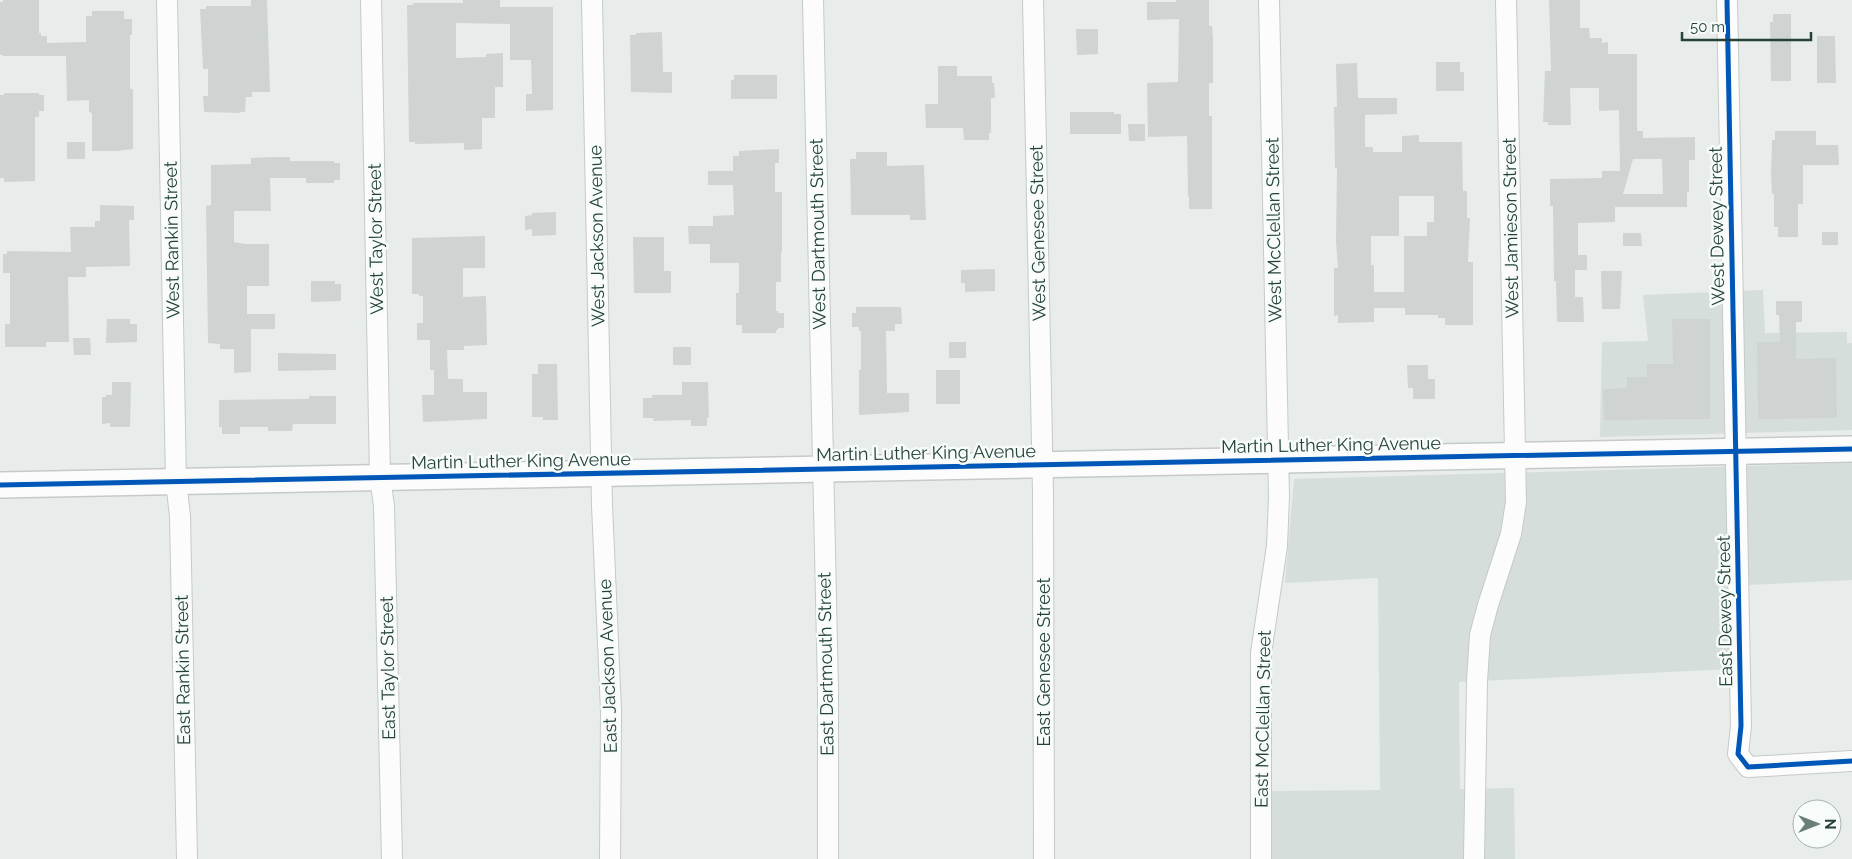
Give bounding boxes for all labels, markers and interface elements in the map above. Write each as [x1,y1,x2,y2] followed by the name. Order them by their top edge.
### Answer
[1682,10,1811,42] scale bar
[1690,18,1725,36] text: 50 m
[1261,137,1286,323] street label: West McClellan Street
[1498,137,1523,319] street label: West Jamieson Street
[805,138,830,330] street label: West Dartmouth Street
[584,144,609,327] street label: West Jackson Avenue
[1025,145,1050,321] street label: West Genesee Street
[1705,146,1728,306] street label: West Dewey Street
[160,161,183,319] street label: West Rankin Street
[364,163,387,315] street label: West Taylor Street
[1221,432,1442,457] street label: Martin Luther King Avenue
[816,440,1037,465] street label: Martin Luther King Avenue
[411,448,632,473] street label: Martin Luther King Avenue
[1713,535,1736,687] street label: East Dewey Street
[813,572,838,756] street label: East Dartmouth Street
[594,578,621,754] street label: East Jackson Avenue
[1033,578,1054,746] street label: East Genesee Street
[171,595,194,745] street label: East Rankin Street
[376,596,399,740] street label: East Taylor Street
[1250,630,1275,808] street label: East McClellan Street
[1792,799,1842,849] north arrow
[1822,819,1838,829] text: N

